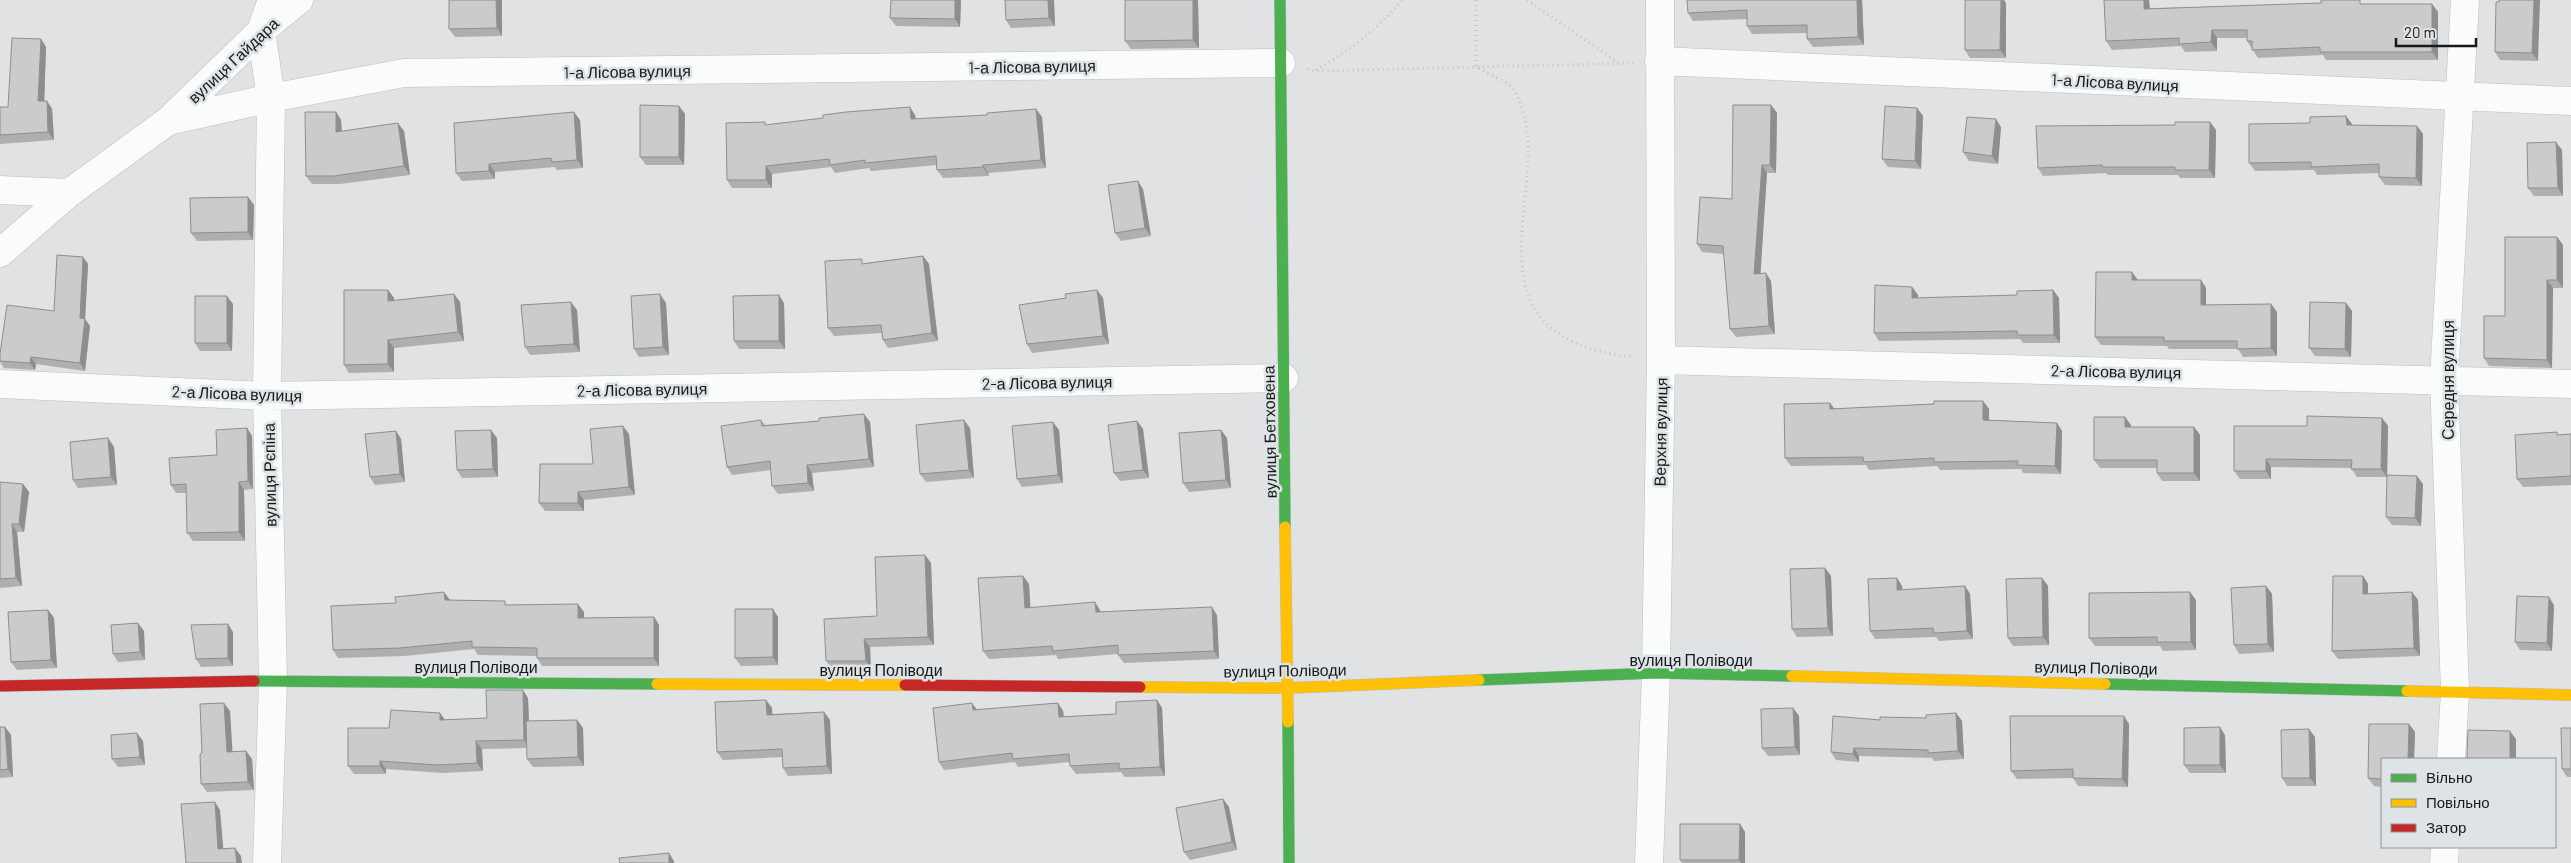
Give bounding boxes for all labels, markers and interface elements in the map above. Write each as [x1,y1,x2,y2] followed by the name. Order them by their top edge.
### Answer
[184,13,282,107] street label: вулиця Гайдара
[2396,15,2476,47] scale bar
[2404,23,2436,41] text: 20 m
[968,55,1096,77] street label: 1-а Лісова вулиця
[563,60,691,82] street label: 1-а Лісова вулиця
[2051,69,2179,95] street label: 1-а Лісова вулиця
[2438,320,2457,440] street label: Середня вулиця
[2051,360,2181,382] street label: 2-а Лісова вулиця
[1258,365,1280,499] street label: вулиця Бетховена
[982,371,1112,393] street label: 2-а Лісова вулиця
[1650,377,1670,487] street label: Верхня вулиця
[577,378,707,400] street label: 2-а Лісова вулиця
[171,381,303,405] street label: 2-а Лісова вулиця
[259,423,279,527] street label: вулиця Рєпіна
[1629,650,1753,669] street label: вулиця Поліводи
[2034,656,2158,678] street label: вулиця Поліводи
[414,657,538,676] street label: вулиця Поліводи
[1223,659,1347,681] street label: вулиця Поліводи
[819,660,943,679] street label: вулиця Поліводи
[2381,758,2556,848] legend
[2426,768,2473,786] text: Вільно
[2426,793,2490,811] text: Повільно
[2426,818,2466,836] text: Затор

